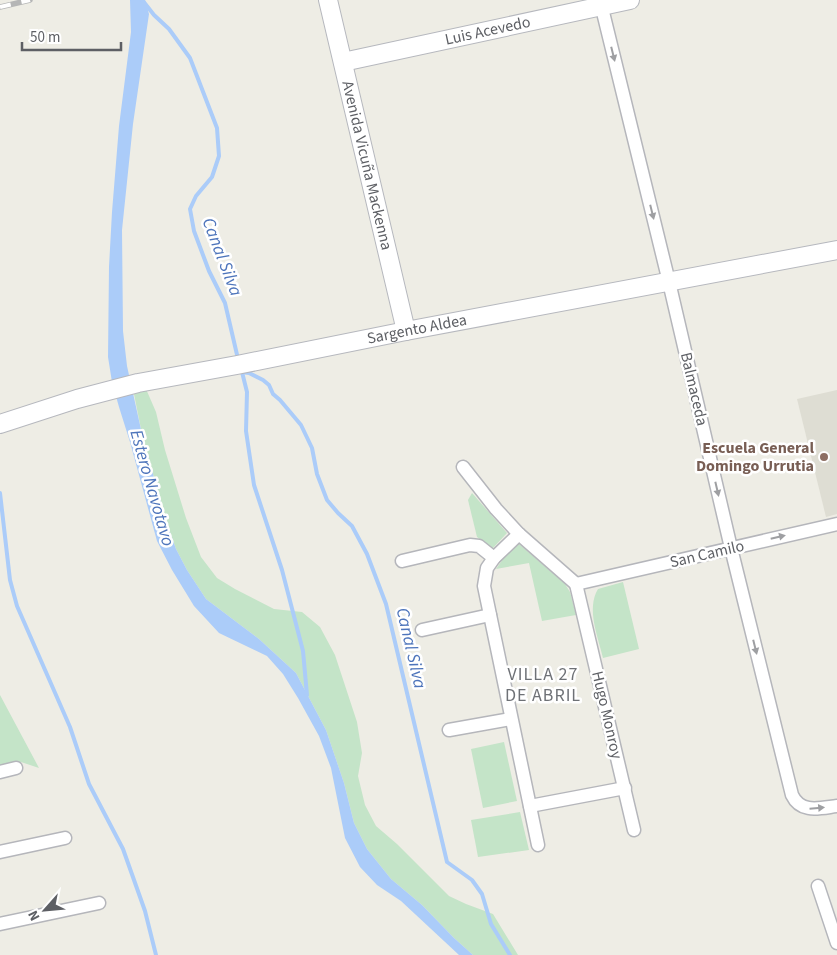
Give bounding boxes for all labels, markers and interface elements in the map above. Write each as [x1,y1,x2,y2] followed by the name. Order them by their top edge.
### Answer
[443,11,532,51] street label: Luis Acevedo
[22,20,121,52] scale bar
[30,27,60,48] text: 50 m
[609,46,617,61] one-way arrow
[336,79,398,252] street label: Avenida Vicuña Mackenna
[648,204,656,219] one-way arrow
[196,214,249,300] water label: Canal Silva
[365,309,469,350] street label: Sargento Aldea
[675,350,713,428] street label: Balmaceda
[123,427,181,549] water label: Estero Navotavo
[696,437,814,477] place label: Escuela General Domingo Urrutia
[818,451,830,463] marker: Escuela General Domingo Urrutia
[713,481,721,496] one-way arrow
[771,533,786,541] one-way arrow
[668,535,746,573] street label: San Camilo
[390,605,433,691] water label: Canal Silva
[751,639,759,654] one-way arrow
[505,662,581,708] district label: VILLA 27 DE ABRIL
[586,669,628,762] street label: Hugo Monroy
[809,803,825,811] one-way arrow
[20,885,70,935] north arrow
[23,907,45,924] text: N

